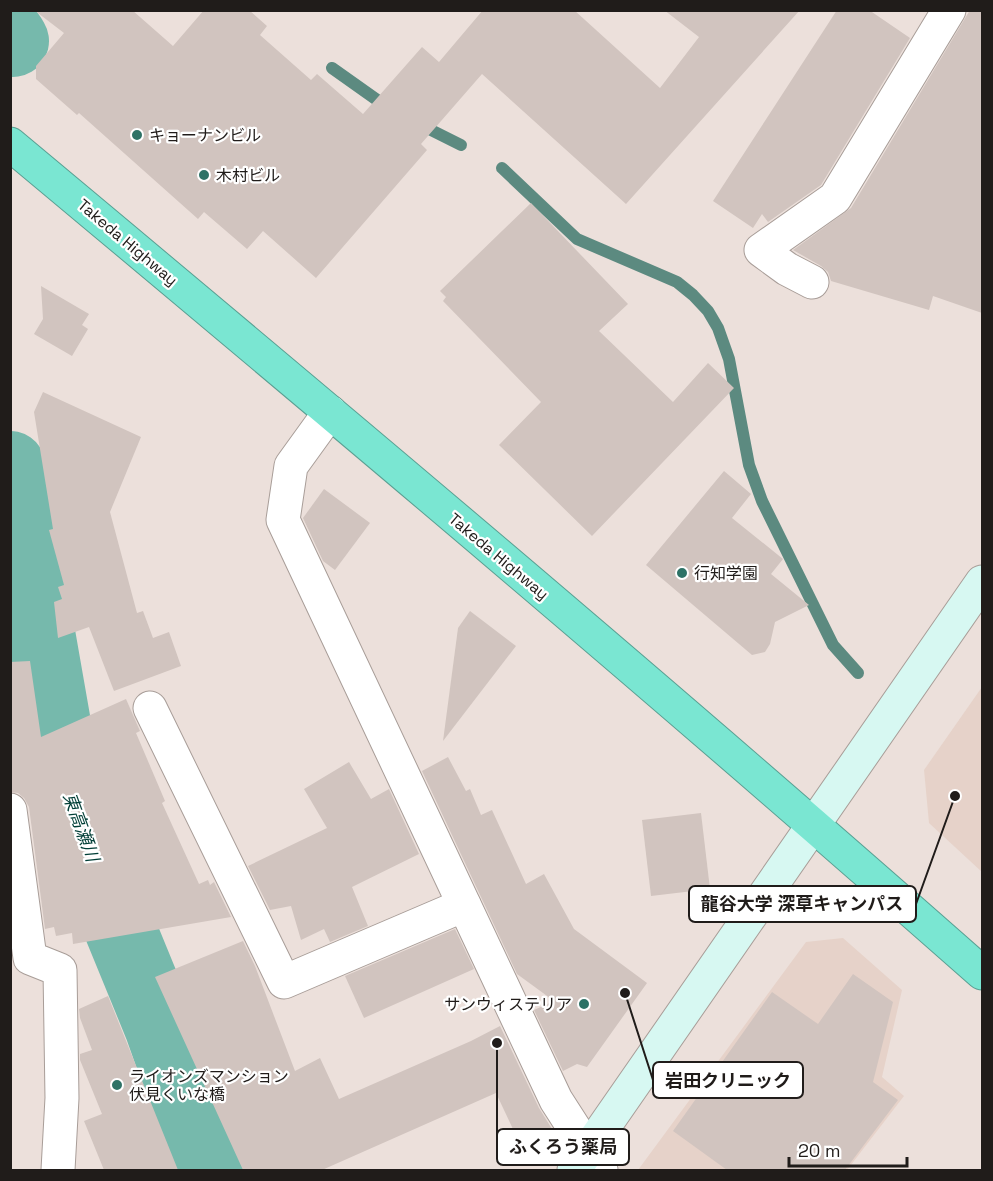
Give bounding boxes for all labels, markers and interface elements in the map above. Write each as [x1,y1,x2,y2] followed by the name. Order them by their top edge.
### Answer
[149,125,261,146] place label: キョーナンビル
[130,128,144,142] marker: キョーナンビル
[216,165,280,186] place label: 木村ビル
[197,168,211,182] marker: 木村ビル
[73,194,182,290] street label: Takeda Highway
[444,508,553,604] street label: Takeda Highway
[694,563,758,584] place label: 行知学園
[675,566,689,580] marker: 行知学園
[58,789,105,866] water label: 東高瀬川
[689,886,916,922] callout: 龍谷大学 深草キャンパス
[701,892,903,915] text: 龍谷大学 深草キャンパス
[444,994,572,1015] place label: サンウィステリア
[577,997,591,1011] marker: サンウィステリア
[653,1062,803,1098] callout: 岩田クリニック
[129,1066,289,1105] place label: ライオンズマンション 伏見くいな橋
[665,1069,791,1092] text: 岩田クリニック
[110,1078,124,1092] marker: ライオンズマンション 伏見くいな橋
[497,1129,629,1165] callout: ふくろう薬局
[789,1130,908,1168] scale bar
[509,1135,617,1158] text: ふくろう薬局
[798,1139,841,1162] text: 20 m

